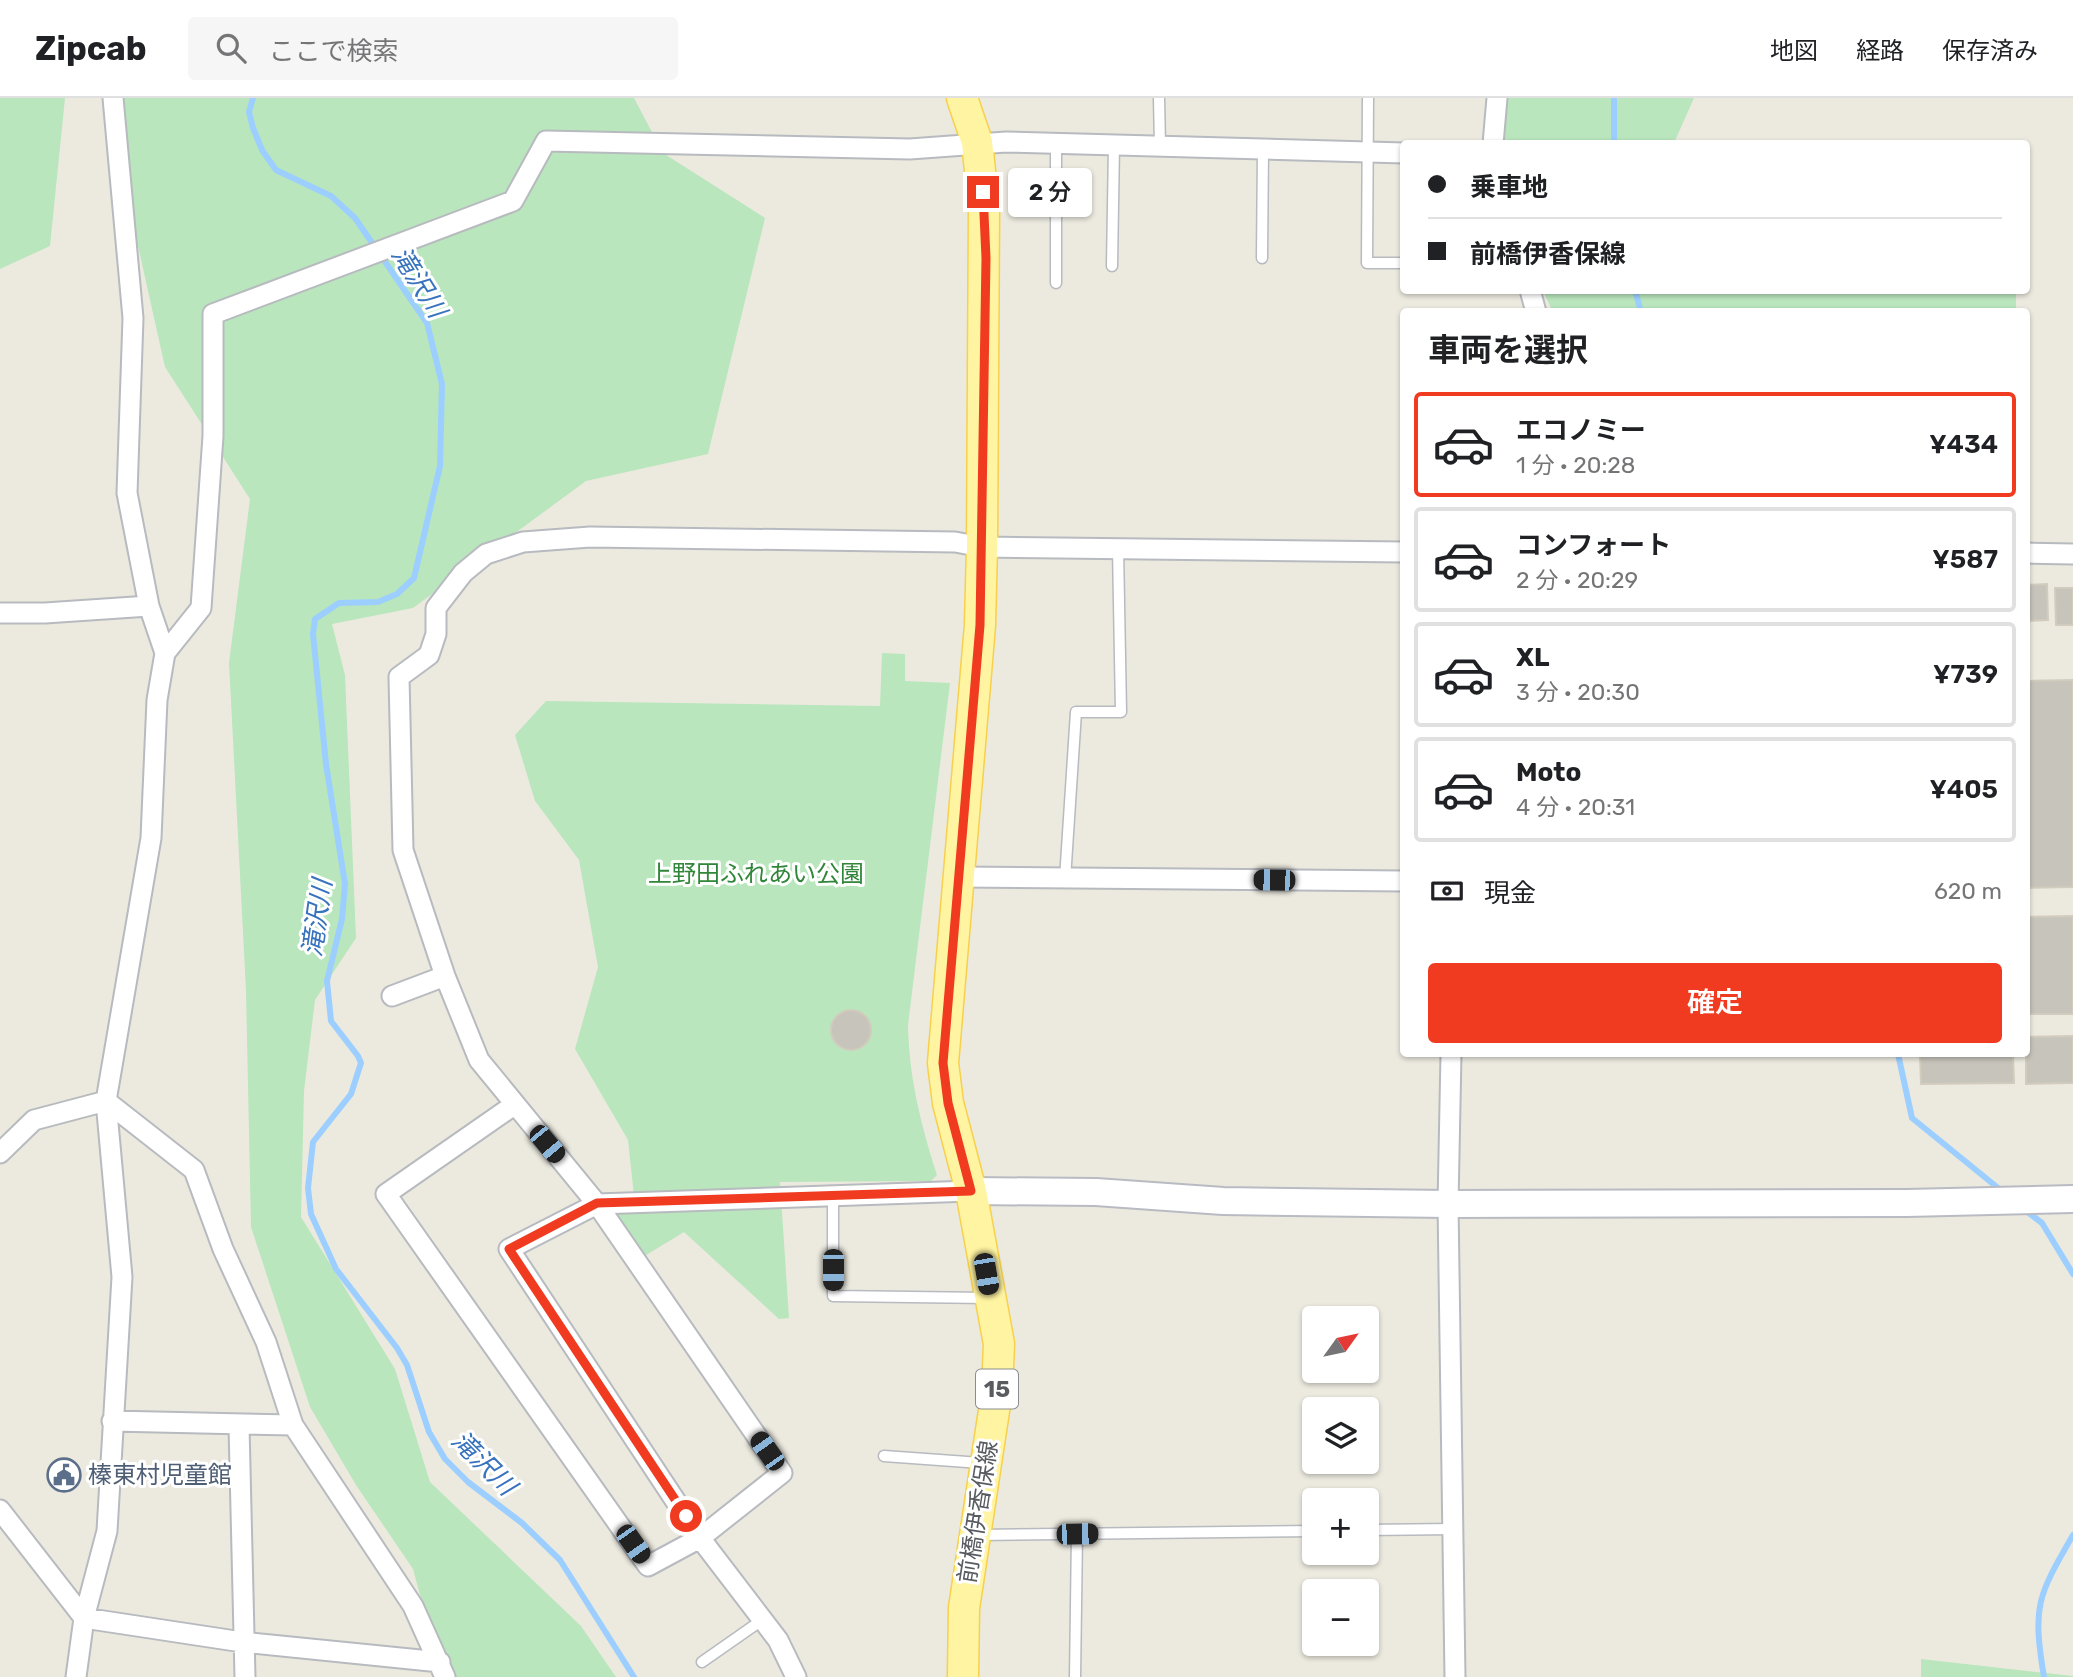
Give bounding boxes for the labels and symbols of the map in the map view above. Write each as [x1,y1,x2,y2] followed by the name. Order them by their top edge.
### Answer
[1007,168,1092,217] callout: 2 分
[967,176,999,208] route end
[385,241,454,326] water label: 滝沢川
[648,860,864,888] park label: 上野田ふれあい公園
[1253,869,1296,891] car
[297,874,339,959] water label: 滝沢川
[526,1121,569,1167] car
[823,1249,844,1291] car
[973,1251,1000,1297] car
[1302,1306,1379,1382] north arrow
[976,1370,1018,1408] road number: 15
[445,1425,524,1504] water label: 滝沢川
[747,1428,788,1474] car
[953,1439,1003,1585] street label: 前橋伊香保線
[45,1456,83,1494] public building icon: 榛東村児童館
[88,1461,232,1489] place label: 榛東村児童館
[670,1500,702,1532] route start
[613,1521,654,1567] car
[1056,1523,1099,1545] car

